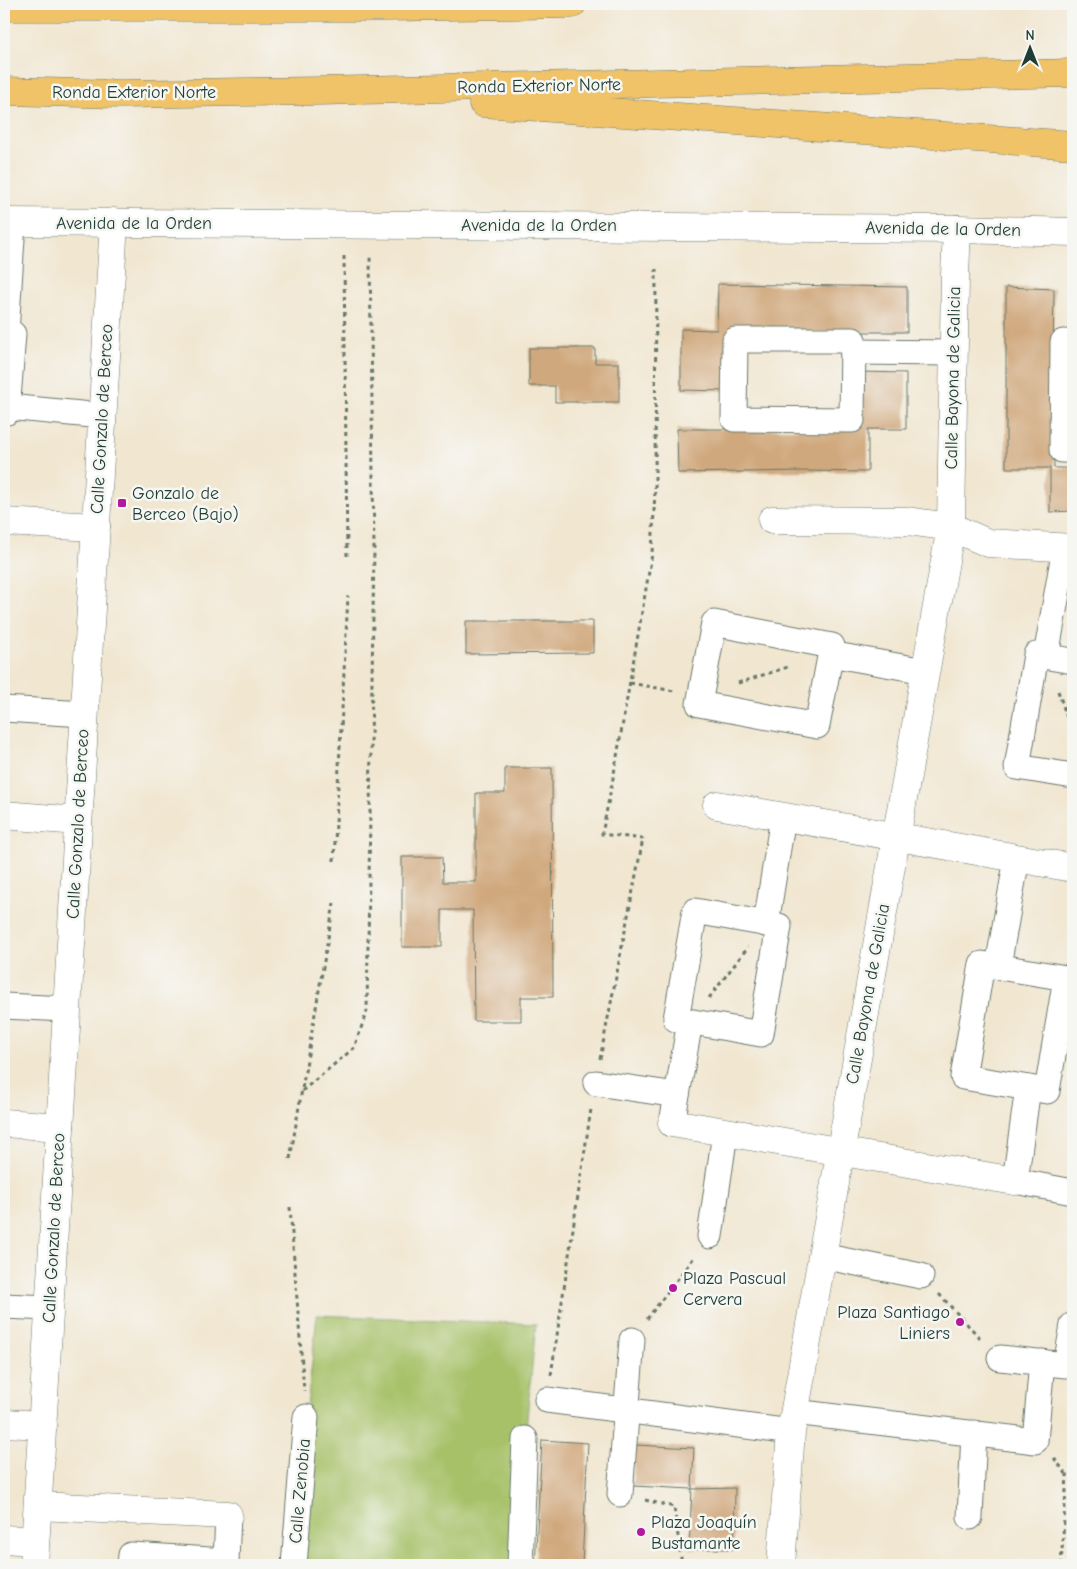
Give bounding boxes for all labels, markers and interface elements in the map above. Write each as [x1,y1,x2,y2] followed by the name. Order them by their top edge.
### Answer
[1004,22,1054,72] north arrow
[1025,27,1035,44] text: N
[457,74,621,98] street label: Ronda Exterior Norte
[52,82,216,103] street label: Ronda Exterior Norte
[56,213,212,234] street label: Avenida de la Orden
[461,215,617,236] street label: Avenida de la Orden
[865,217,1021,241] street label: Avenida de la Orden
[941,286,965,470] street label: Calle Bayona de Galicia
[87,323,117,515] street label: Calle Gonzalo de Berceo
[132,483,239,525] place label: Gonzalo de Berceo (Bajo)
[116,497,128,509] marker: Gonzalo de Berceo (Bajo)
[63,728,93,920] street label: Calle Gonzalo de Berceo
[842,902,894,1086] street label: Calle Bayona de Galicia
[39,1132,69,1324] street label: Calle Gonzalo de Berceo
[683,1268,786,1310] place label: Plaza Pascual Cervera
[667,1282,679,1294] marker: Plaza Pascual Cervera
[837,1302,950,1344] place label: Plaza Santiago Liniers
[954,1316,966,1328] marker: Plaza Santiago Liniers
[285,1438,315,1544] street label: Calle Zenobia
[651,1512,757,1554] place label: Plaza Joaquín Bustamante
[635,1526,647,1538] marker: Plaza Joaquín Bustamante

